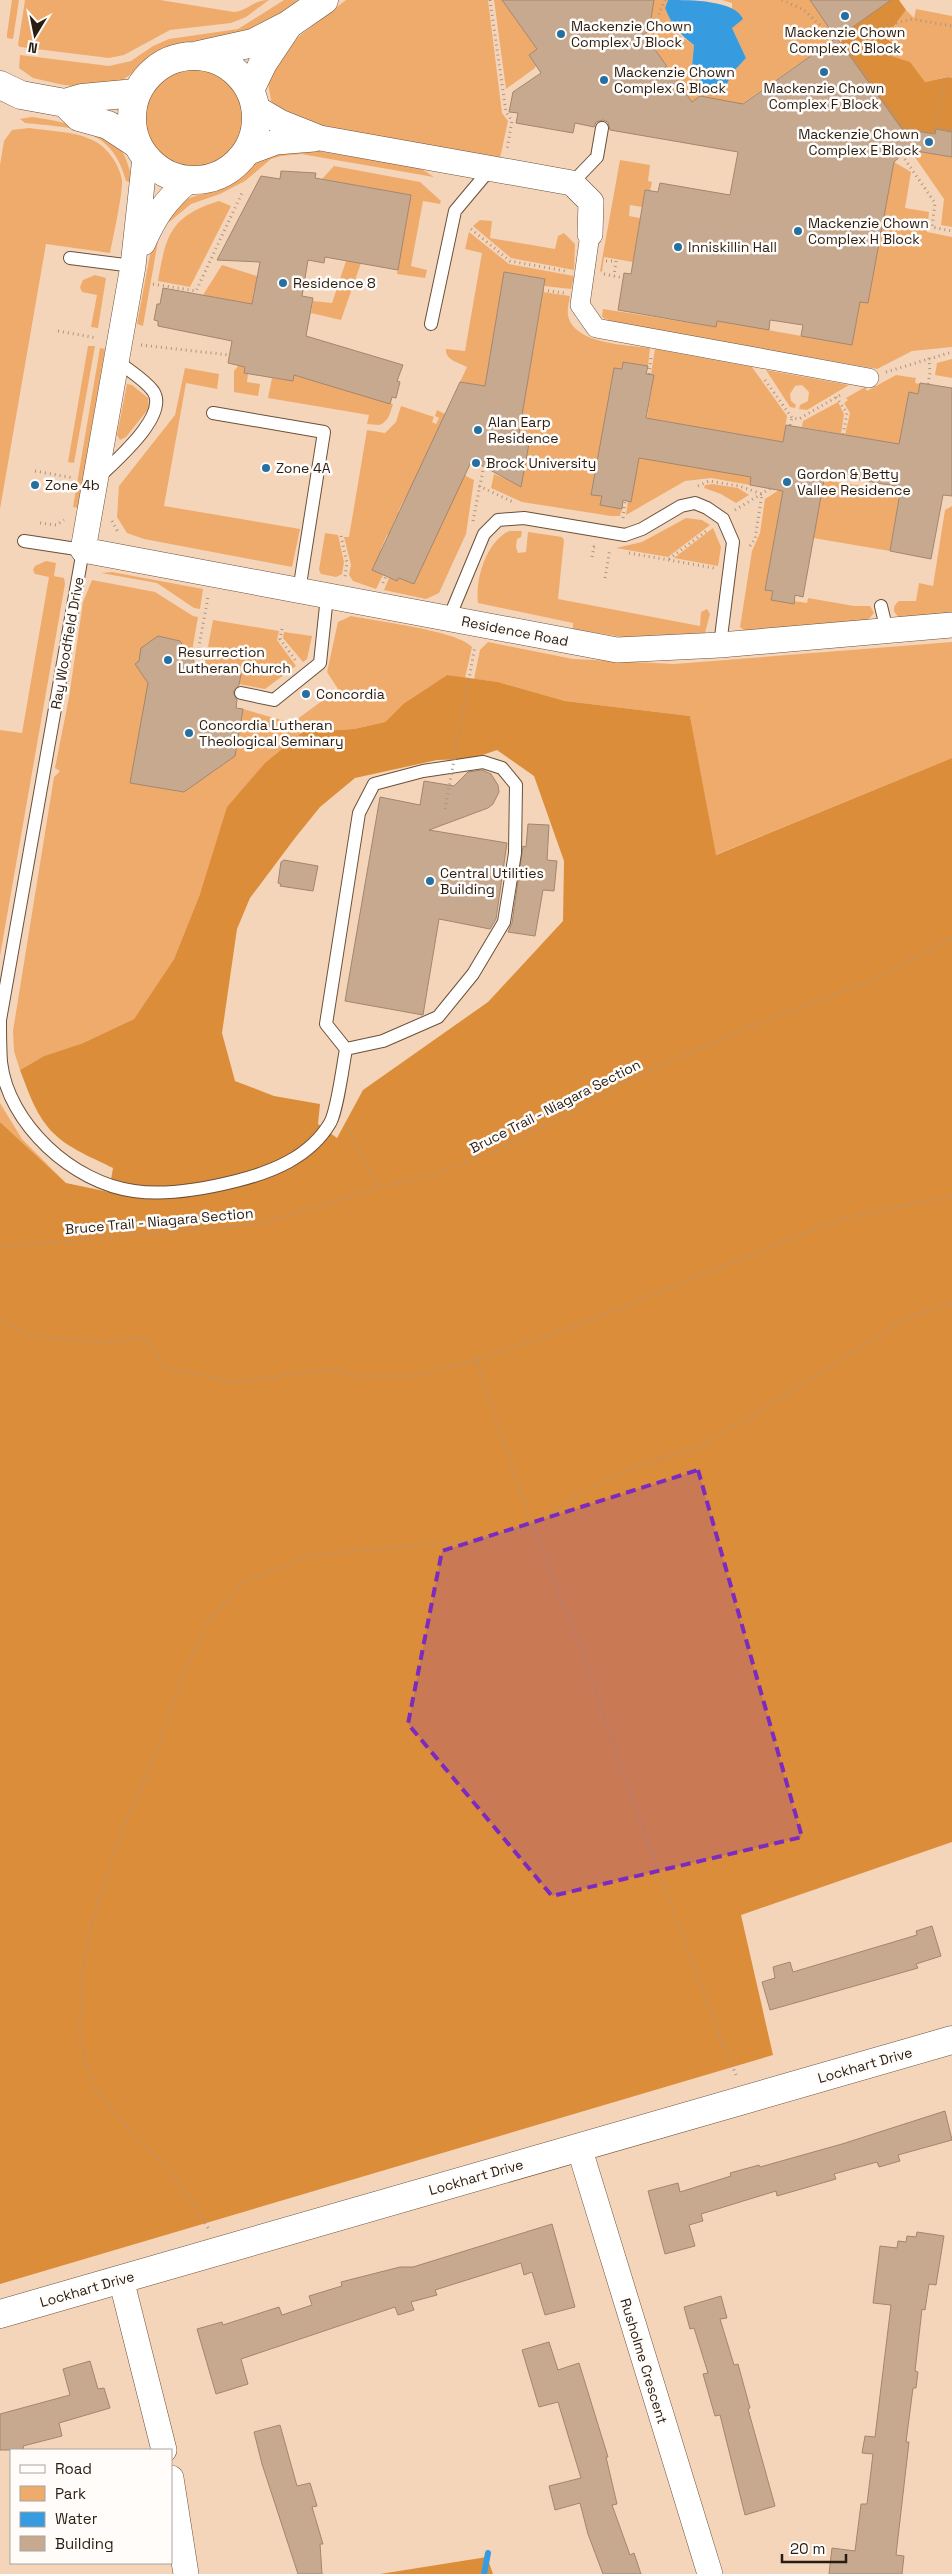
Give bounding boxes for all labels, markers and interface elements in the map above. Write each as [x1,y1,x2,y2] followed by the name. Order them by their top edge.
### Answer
[10,10,60,60] north arrow
[839,10,851,22] marker: Mackenzie Chown Complex C Block
[571,17,692,51] place label: Mackenzie Chown Complex J Block
[785,23,905,57] place label: Mackenzie Chown Complex C Block
[555,28,567,40] marker: Mackenzie Chown Complex J Block
[27,38,39,57] text: N
[614,63,735,97] place label: Mackenzie Chown Complex G Block
[818,66,830,78] marker: Mackenzie Chown Complex F Block
[598,74,610,86] marker: Mackenzie Chown Complex G Block
[764,79,884,113] place label: Mackenzie Chown Complex F Block
[798,125,919,159] place label: Mackenzie Chown Complex E Block
[923,136,935,148] marker: Mackenzie Chown Complex E Block
[808,214,929,248] place label: Mackenzie Chown Complex H Block
[792,225,804,237] marker: Mackenzie Chown Complex H Block
[688,238,777,256] place label: Inniskillin Hall
[672,241,684,253] marker: Inniskillin Hall
[293,274,376,292] place label: Residence 8
[277,277,289,289] marker: Residence 8
[488,413,558,447] place label: Alan Earp Residence
[472,424,484,436] marker: Alan Earp Residence
[486,454,596,472] place label: Brock University
[470,457,482,469] marker: Brock University
[276,459,331,477] place label: Zone 4A
[260,462,272,474] marker: Zone 4A
[797,465,911,499] place label: Gordon & Betty Vallee Residence
[45,476,100,494] place label: Zone 4b
[781,476,793,488] marker: Gordon & Betty Vallee Residence
[29,479,41,491] marker: Zone 4b
[46,575,88,711] street label: Ray Woodfield Drive
[460,612,570,650] street label: Residence Road
[178,643,291,677] place label: Resurrection Lutheran Church
[162,654,174,666] marker: Resurrection Lutheran Church
[316,685,385,703] place label: Concordia
[300,688,312,700] marker: Concordia
[199,716,344,750] place label: Concordia Lutheran Theological Seminary
[183,727,195,739] marker: Concordia Lutheran Theological Seminary
[440,864,544,898] place label: Central Utilities Building
[424,875,436,887] marker: Central Utilities Building
[467,1055,643,1157] street label: Bruce Trail - Niagara Section
[64,1204,254,1238] street label: Bruce Trail - Niagara Section
[816,2043,914,2087] street label: Lockhart Drive
[427,2155,525,2199] street label: Lockhart Drive
[38,2267,136,2311] street label: Lockhart Drive
[616,2296,672,2426] street label: Rusholme Crescent
[10,2449,172,2564] legend
[55,2459,92,2478] text: Road
[55,2484,86,2503] text: Park
[55,2509,98,2528] text: Water
[782,2532,846,2564] scale bar
[55,2534,114,2553] text: Building
[790,2539,825,2558] text: 20 m

